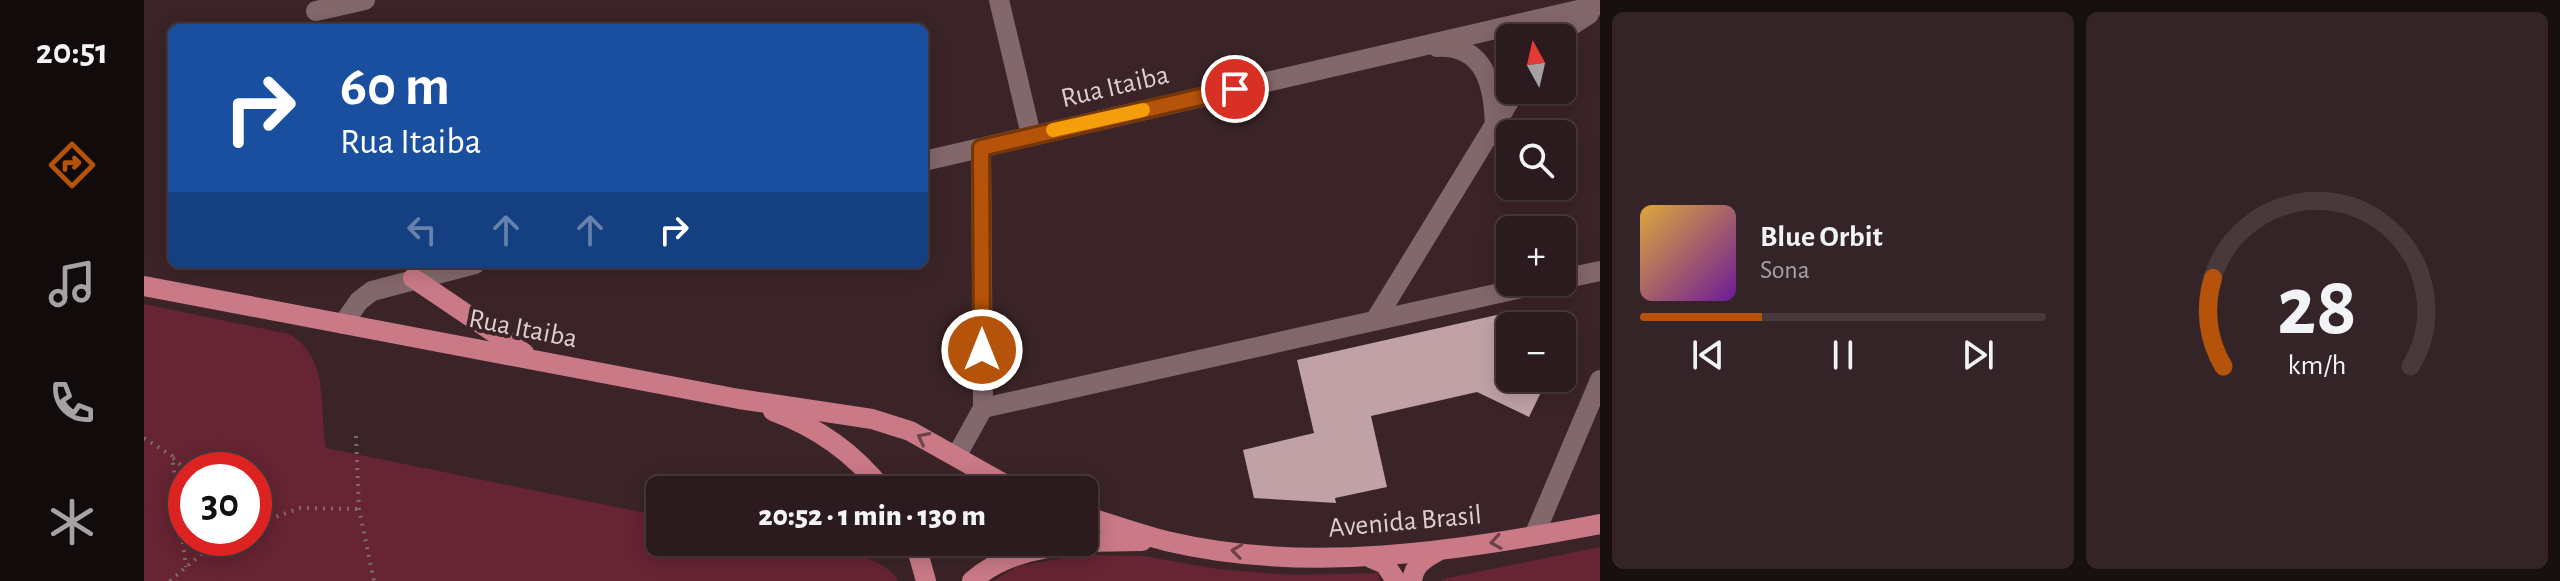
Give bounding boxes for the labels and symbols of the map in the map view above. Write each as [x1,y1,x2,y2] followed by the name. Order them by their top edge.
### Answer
[1496,24,1576,104] north arrow
[1201,55,1269,123] pin
[1058,61,1172,113] street label: Rua Itaiba
[466,305,580,353] street label: Rua Itaiba
[940,308,1024,392] position arrow
[916,432,931,447] one-way arrow
[168,452,272,556] speed limit sign: 30
[1327,501,1483,543] street label: Avenida Brasil
[1489,533,1502,550] one-way arrow
[1230,543,1243,560] one-way arrow

